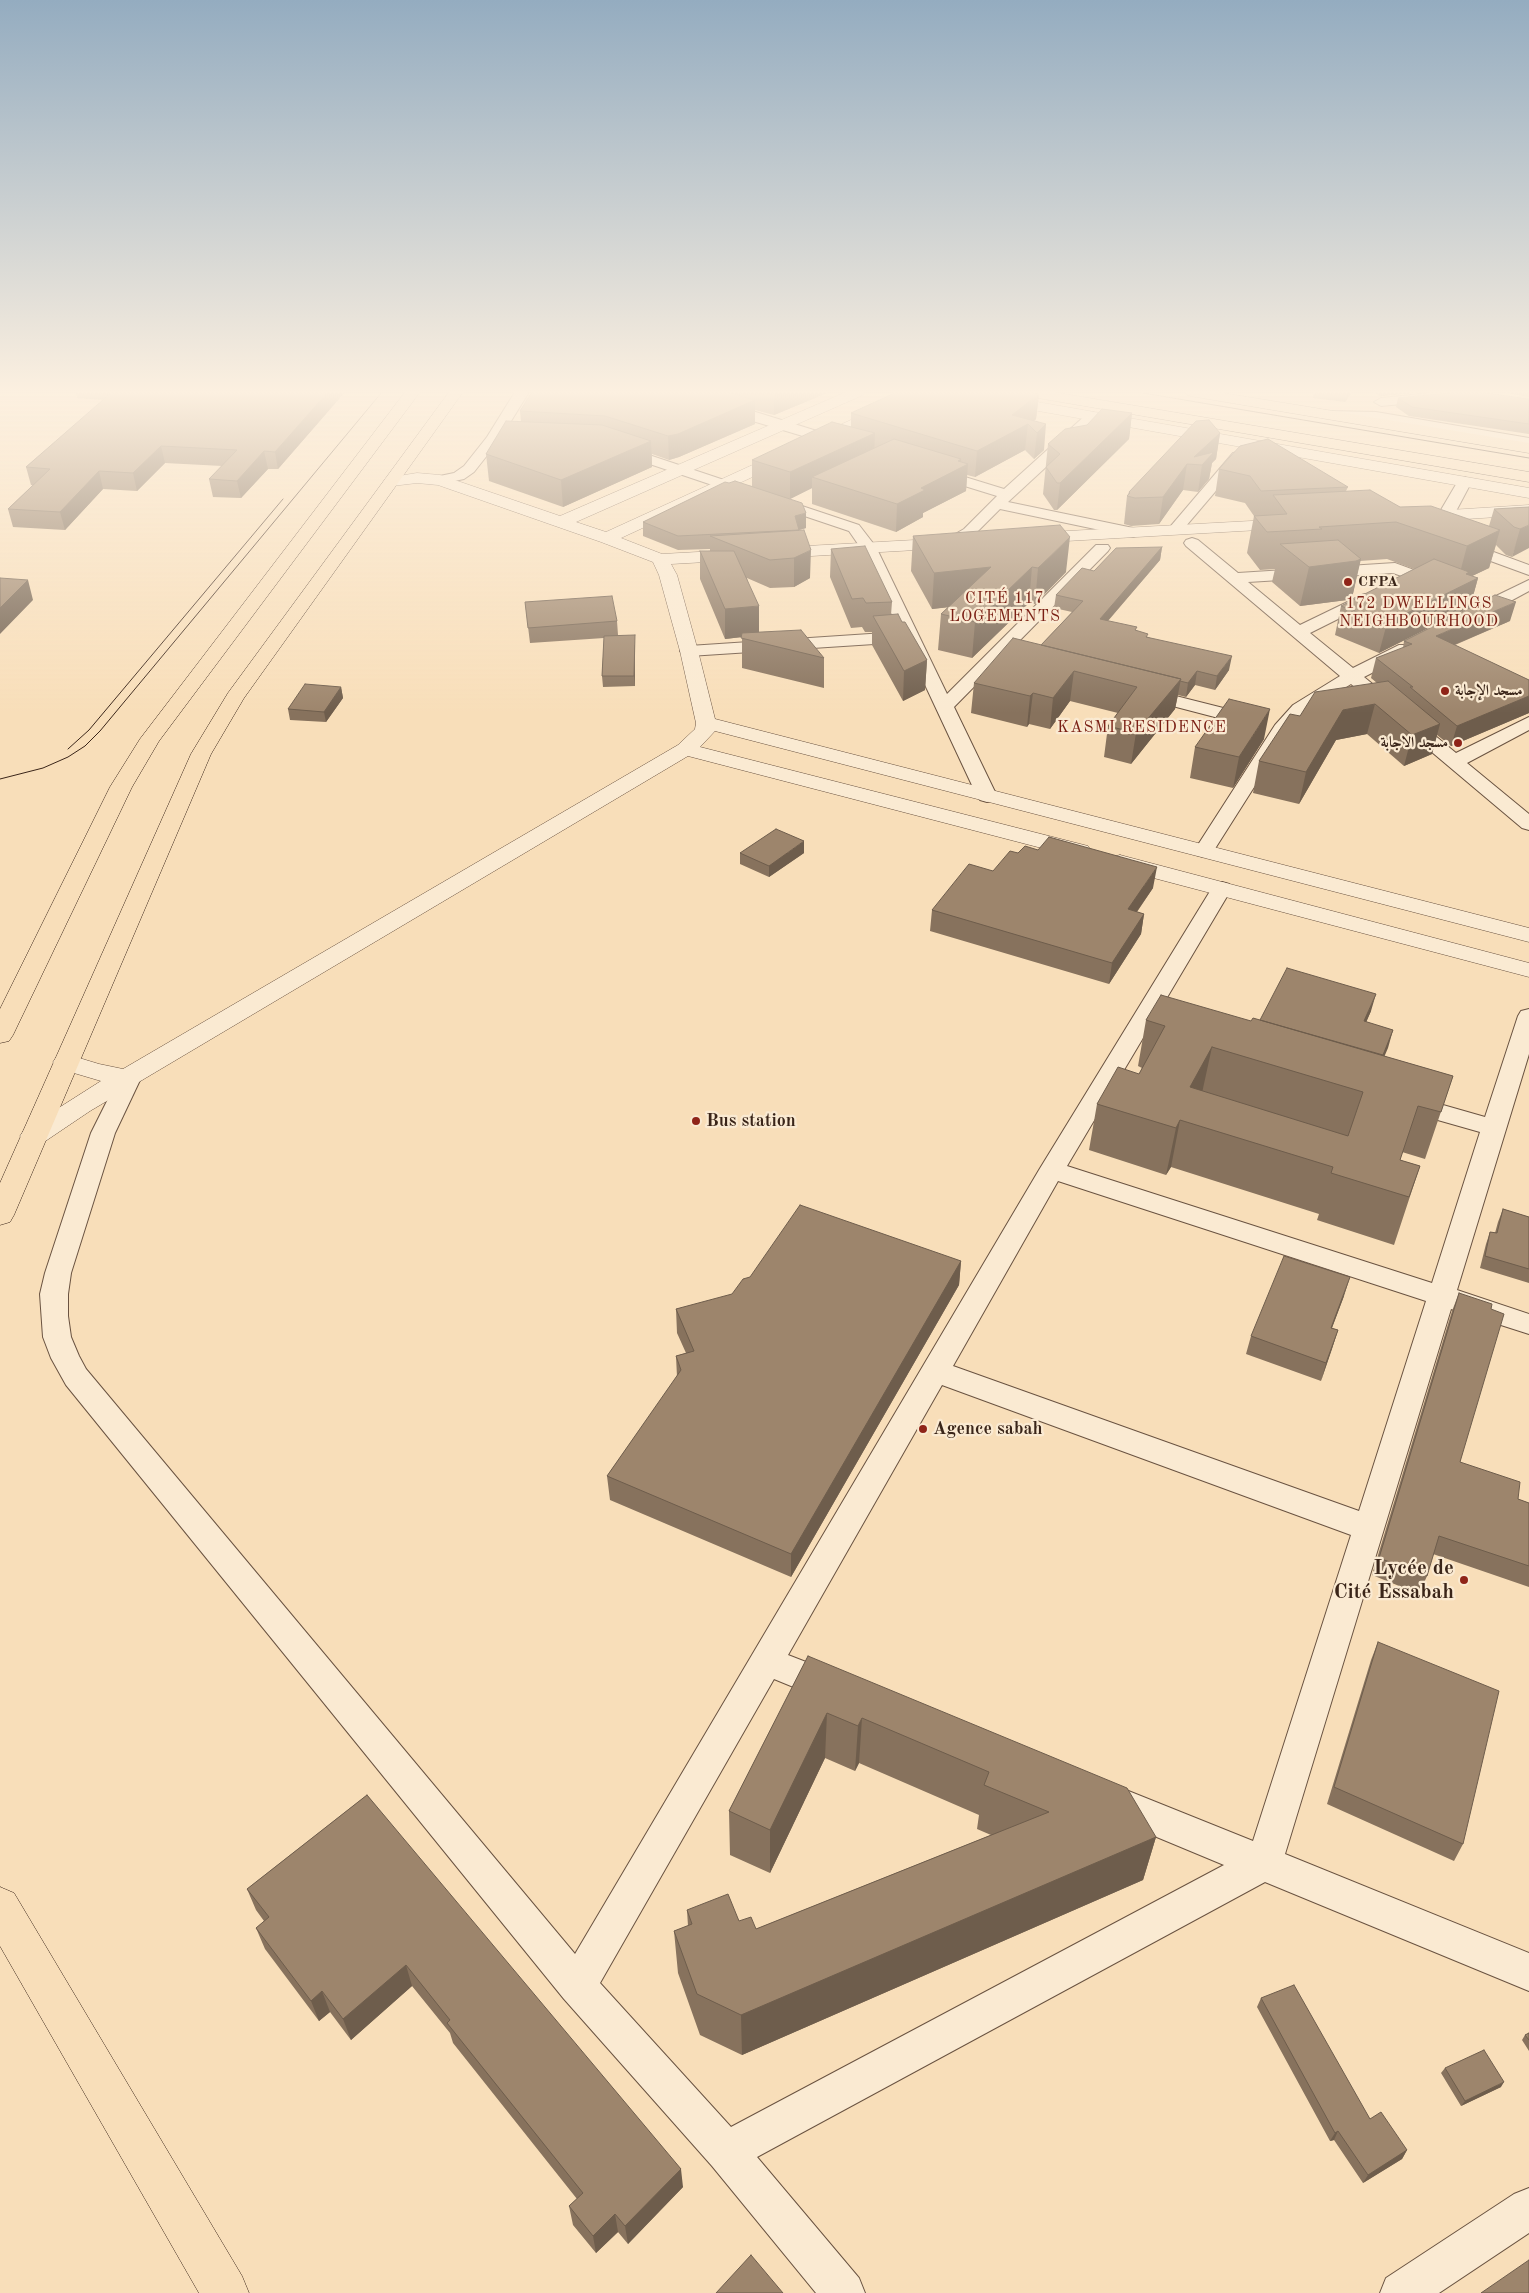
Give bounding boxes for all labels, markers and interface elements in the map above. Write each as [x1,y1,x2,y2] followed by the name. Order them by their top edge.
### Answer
[1358,573,1398,591] place label: CFPA
[1342,576,1354,588] marker: CFPA
[948,589,1062,627] district label: CITÉ 117 LOGEMENTS
[1337,594,1501,632] district label: 172 DWELLINGS NEIGHBOURHOOD
[1455,682,1523,700] place label: مسجد الإجابة
[1439,685,1451,697] marker: مسجد الإجابة
[1055,718,1229,738] district label: KASMI RESIDENCE
[1380,734,1448,752] place label: مسجد الاجابة
[1452,737,1464,749] marker: مسجد الاجابة
[706,1110,796,1132] place label: Bus station
[690,1115,702,1127] marker: Bus station
[933,1418,1043,1440] place label: Agence sabah
[917,1423,929,1435] marker: Agence sabah
[1334,1555,1454,1605] place label: Lycée de Cité Essabah
[1458,1574,1470,1586] marker: Lycée de Cité Essabah

